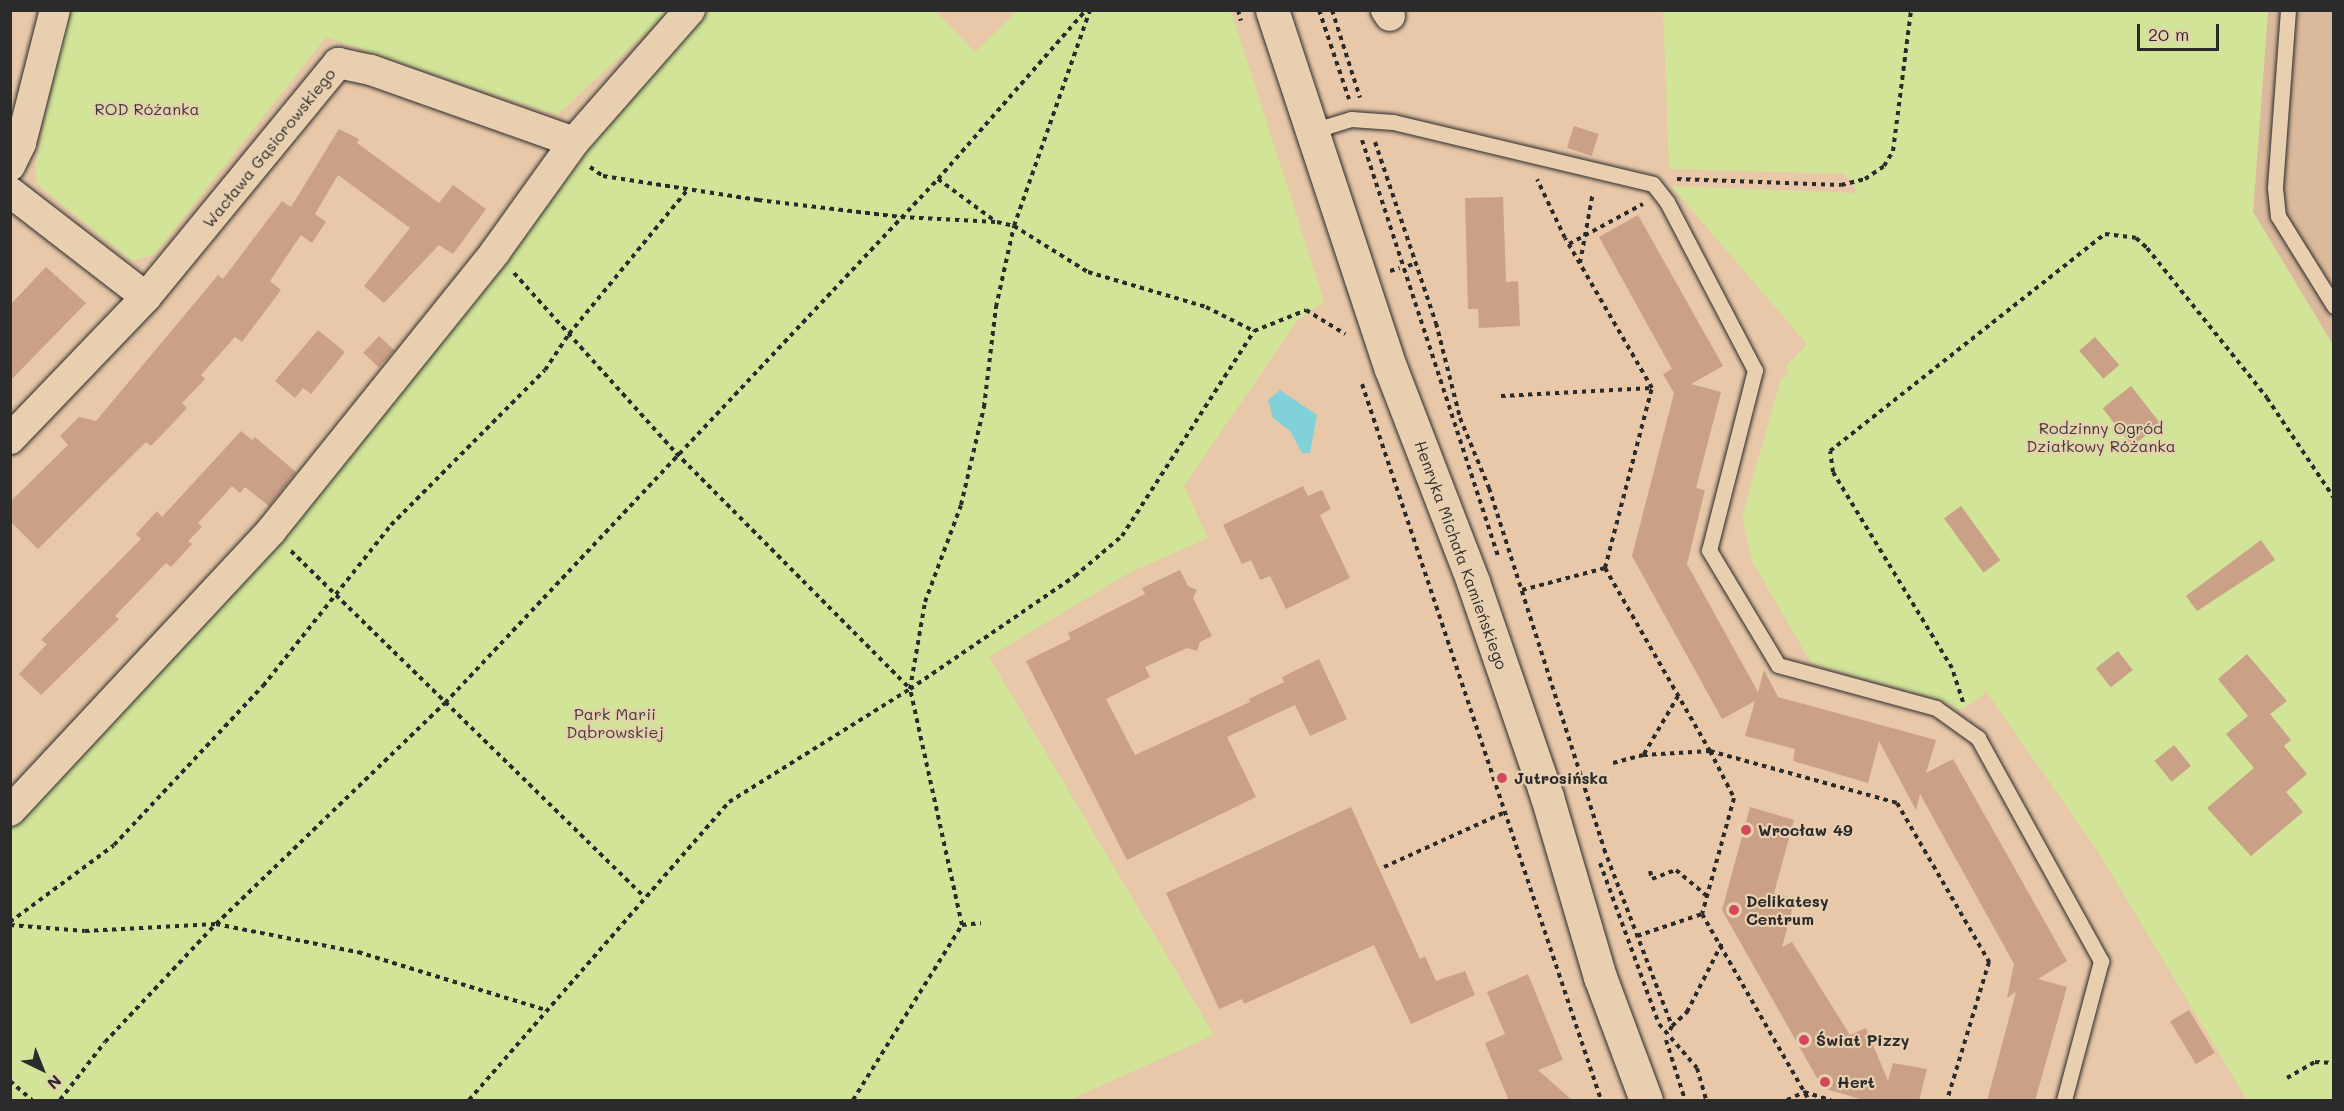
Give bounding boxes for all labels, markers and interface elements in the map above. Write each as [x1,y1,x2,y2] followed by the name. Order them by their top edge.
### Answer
[2140,12,2222,50] scale bar
[2148,22,2189,46] text: 20 m
[199,64,339,232] street label: Wacława Gąsiorowskiego
[95,99,199,119] park label: ROD Różanka
[2026,418,2176,456] park label: Rodzinny Ogród Działkowy Różanka
[1411,438,1511,672] street label: Henryka Michała Kamieńskiego
[566,704,664,742] park label: Park Marii Dąbrowskiej
[1514,768,1608,788] place label: Jutrosińska
[1495,771,1509,785] marker: Jutrosińska
[1758,820,1853,840] place label: Wrocław 49
[1739,823,1753,837] marker: Wrocław 49
[1746,891,1829,929] place label: Delikatesy Centrum
[1727,903,1741,917] marker: Delikatesy Centrum
[1816,1030,1910,1050] place label: Świat Pizzy
[1797,1033,1811,1047] marker: Świat Pizzy
[12,1039,72,1099] north arrow
[43,1071,66,1094] text: N
[1837,1072,1875,1092] place label: Hert
[1818,1075,1832,1089] marker: Hert

